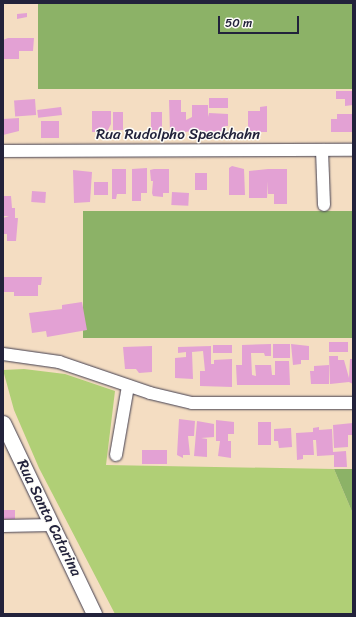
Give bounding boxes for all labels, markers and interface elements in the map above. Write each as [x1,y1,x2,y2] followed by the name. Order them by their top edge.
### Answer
[220,8,301,34] scale bar
[225,12,252,34] text: 50 m
[96,126,260,144] street label: Rua Rudolpho Speckhahn
[13,456,85,580] street label: Rua Santa Catarina

